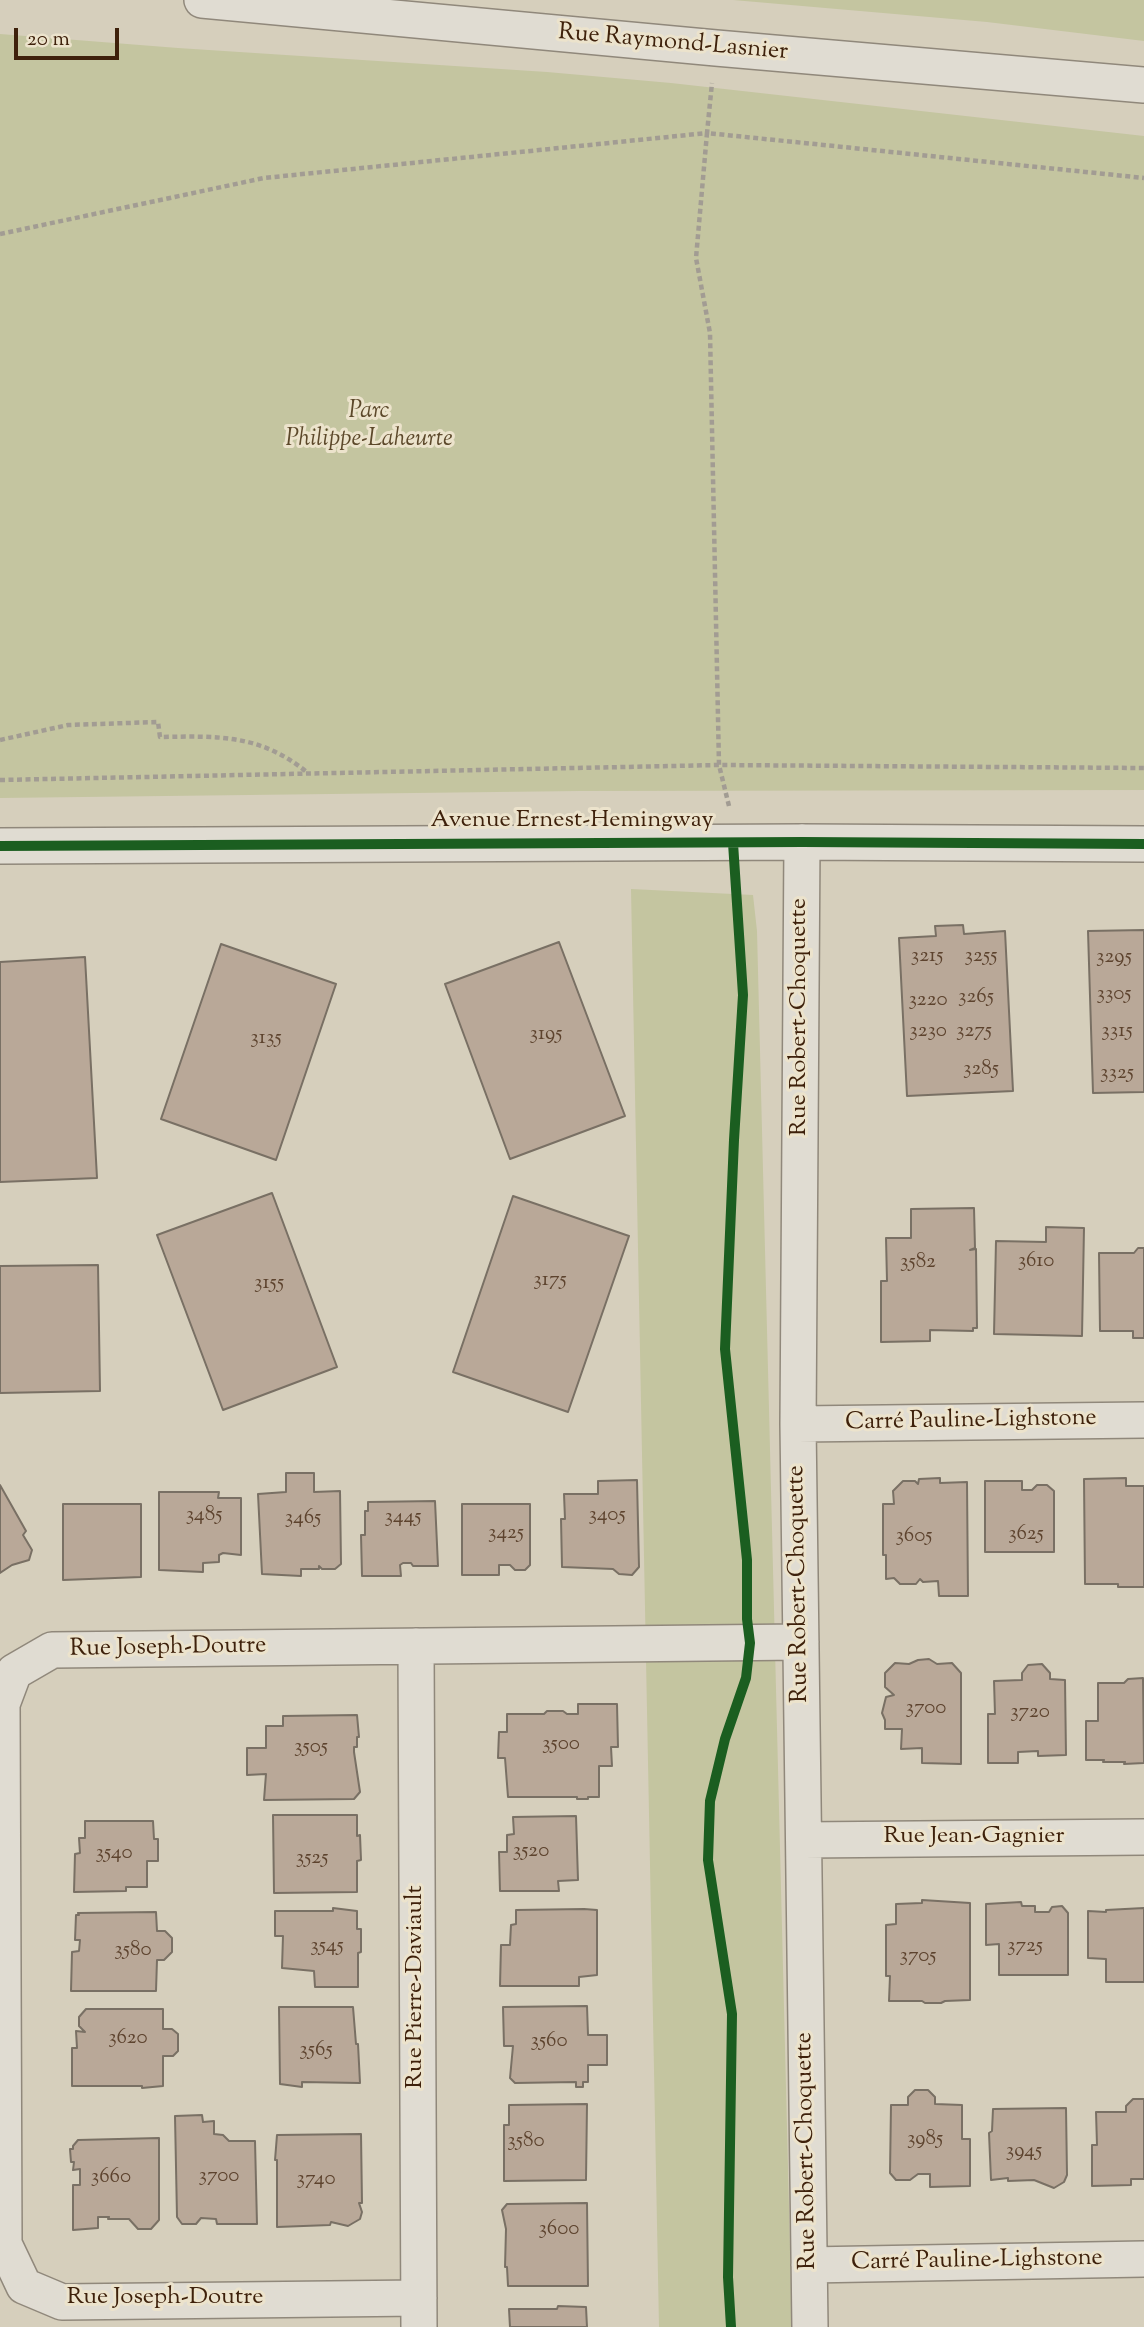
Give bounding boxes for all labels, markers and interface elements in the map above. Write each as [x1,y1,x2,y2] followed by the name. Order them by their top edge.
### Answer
[18,14,122,58] scale bar
[557,20,789,68] street label: Rue Raymond-Lasnier
[27,25,70,55] text: 20 m
[285,399,453,455] park label: Parc Philippe-Laheurte
[431,808,713,836] street label: Avenue Ernest-Hemingway
[787,898,815,1136] street label: Rue Robert-Choquette
[911,944,943,970] house number: 3215
[965,944,997,970] house number: 3255
[1096,945,1132,971] house number: 3295
[1096,982,1132,1008] house number: 3305
[958,985,994,1011] house number: 3265
[908,988,948,1014] house number: 3220
[909,1019,947,1045] house number: 3230
[956,1019,992,1045] house number: 3275
[1101,1019,1133,1045] house number: 3315
[529,1022,563,1048] house number: 3195
[250,1026,282,1052] house number: 3135
[963,1057,999,1083] house number: 3285
[1100,1061,1134,1087] house number: 3325
[1018,1249,1054,1275] house number: 3610
[900,1250,936,1276] house number: 3582
[533,1268,567,1294] house number: 3175
[254,1271,284,1297] house number: 3155
[845,1405,1097,1439] street label: Carré Pauline-Lighstone
[784,1465,816,1703] street label: Rue Robert-Choquette
[186,1503,222,1529] house number: 3485
[588,1503,626,1529] house number: 3405
[385,1505,421,1531] house number: 3445
[285,1506,321,1532] house number: 3465
[488,1521,524,1547] house number: 3425
[1008,1522,1044,1548] house number: 3625
[895,1524,933,1550] house number: 3605
[69,1633,267,1665] street label: Rue Joseph-Doutre
[906,1696,946,1722] house number: 3700
[1010,1700,1050,1726] house number: 3720
[542,1732,580,1758] house number: 3500
[294,1735,328,1761] house number: 3505
[883,1824,1065,1852] street label: Rue Jean-Gagnier
[513,1839,549,1865] house number: 3520
[95,1841,133,1867] house number: 3540
[296,1846,328,1872] house number: 3525
[403,1885,431,2089] street label: Rue Pierre-Daviault
[310,1934,344,1960] house number: 3545
[1007,1934,1043,1960] house number: 3725
[114,1938,152,1964] house number: 3580
[900,1944,936,1970] house number: 3705
[108,2026,148,2052] house number: 3620
[530,2029,568,2055] house number: 3560
[792,2032,824,2270] street label: Rue Robert-Choquette
[299,2038,333,2064] house number: 3565
[907,2127,943,2153] house number: 3985
[507,2129,545,2155] house number: 3580
[1006,2139,1042,2165] house number: 3945
[199,2164,239,2190] house number: 3700
[91,2165,131,2191] house number: 3660
[296,2167,336,2193] house number: 3740
[539,2217,579,2243] house number: 3600
[851,2245,1103,2279] street label: Carré Pauline-Lighstone
[67,2285,263,2313] street label: Rue Joseph-Doutre

